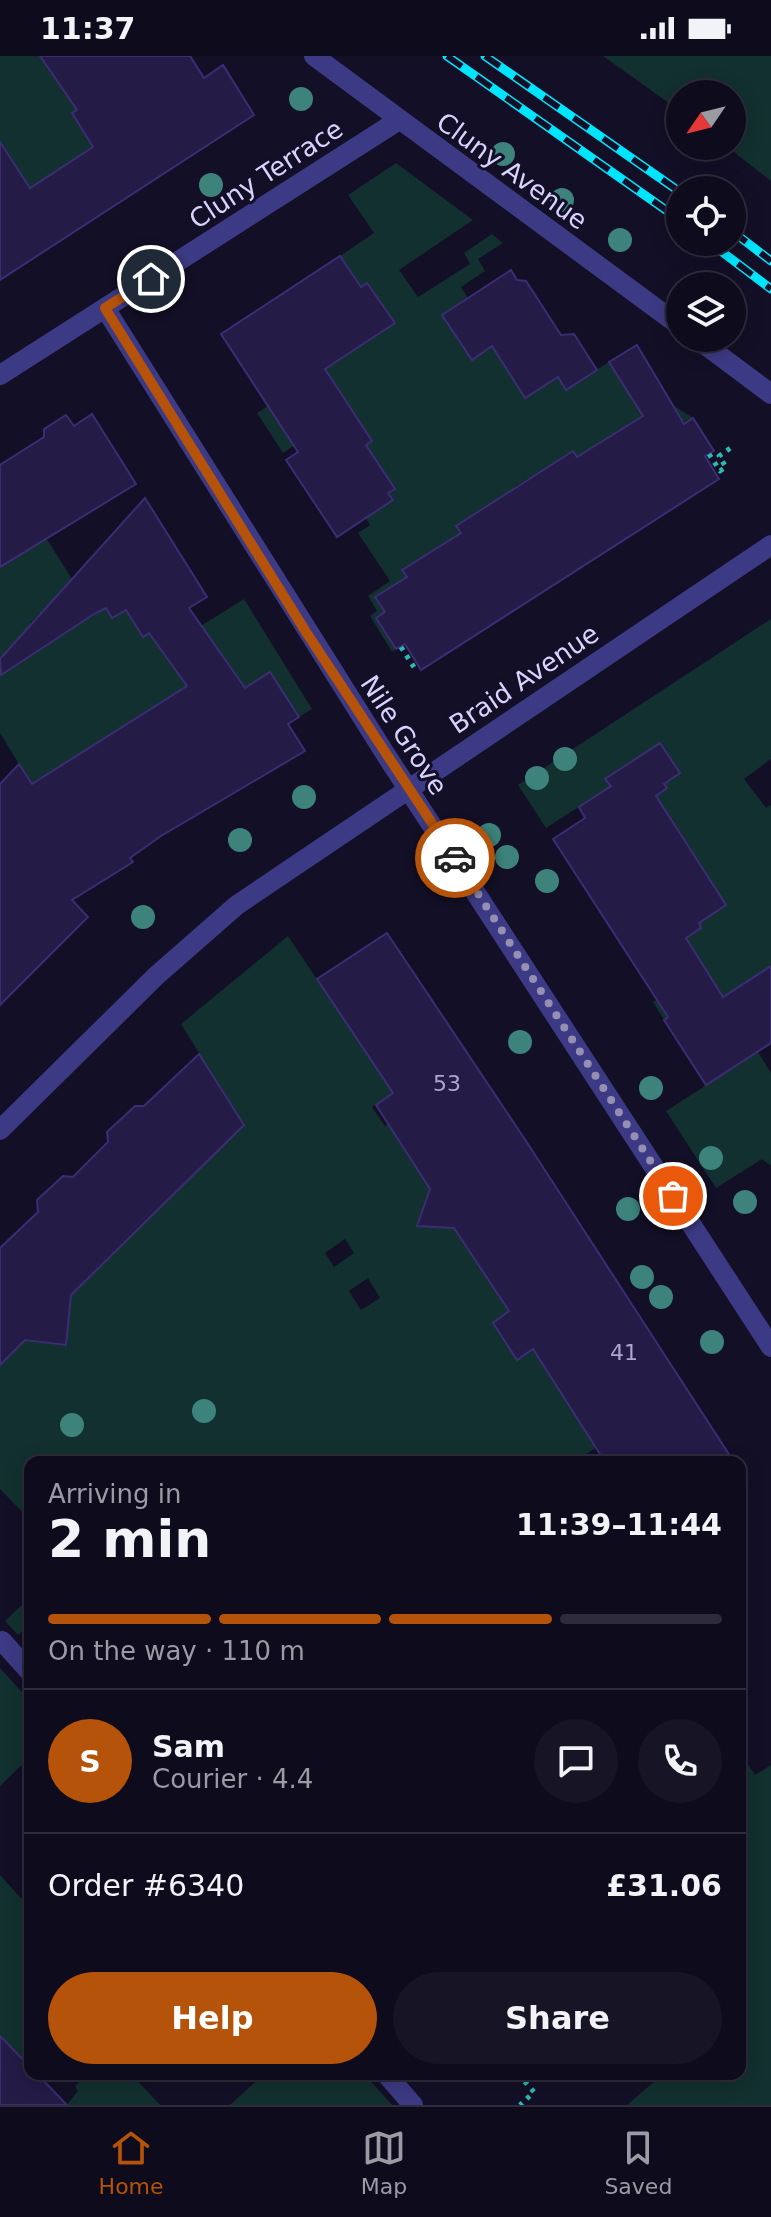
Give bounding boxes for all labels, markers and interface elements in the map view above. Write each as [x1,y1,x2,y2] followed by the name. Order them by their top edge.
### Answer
[40,11,136,46] text: 11:37
[666,80,746,160] north arrow
[666,80,746,352] map controls
[431,106,593,236] street label: Cluny Avenue
[184,113,348,235] street label: Cluny Terrace
[666,176,746,256] button: locate
[117,245,185,313] pin
[129,257,173,301] icon: home
[666,272,746,352] button: layers
[444,618,604,740] street label: Braid Avenue
[354,670,454,800] street label: Nile Grove
[415,818,495,898] courier
[433,836,477,880] icon: car
[433,1071,461,1096] house number: 53
[639,1162,707,1230] pin
[651,1174,695,1218] icon: bag
[610,1340,638,1365] house number: 41
[48,1479,182,1509] text: Arriving in
[516,1507,722,1542] text: 11:39–11:44
[48,1509,211,1569] text: 2 min
[48,1636,305,1666] text: On the way · 110 m
[534,1719,618,1803] button: chat
[638,1719,722,1803] button: phone
[152,1729,225,1764] text: Sam
[79,1744,101,1779] text: S
[152,1764,313,1794] text: Courier · 4.4
[48,1868,244,1903] text: Order #6340
[606,1868,722,1903] text: £31.06
[48,1972,377,2064] button: Help
[393,1972,722,2064] button: Share
[99,2126,164,2199] tab: Home
[361,2126,407,2199] tab: Map
[604,2126,672,2199] tab: Saved

